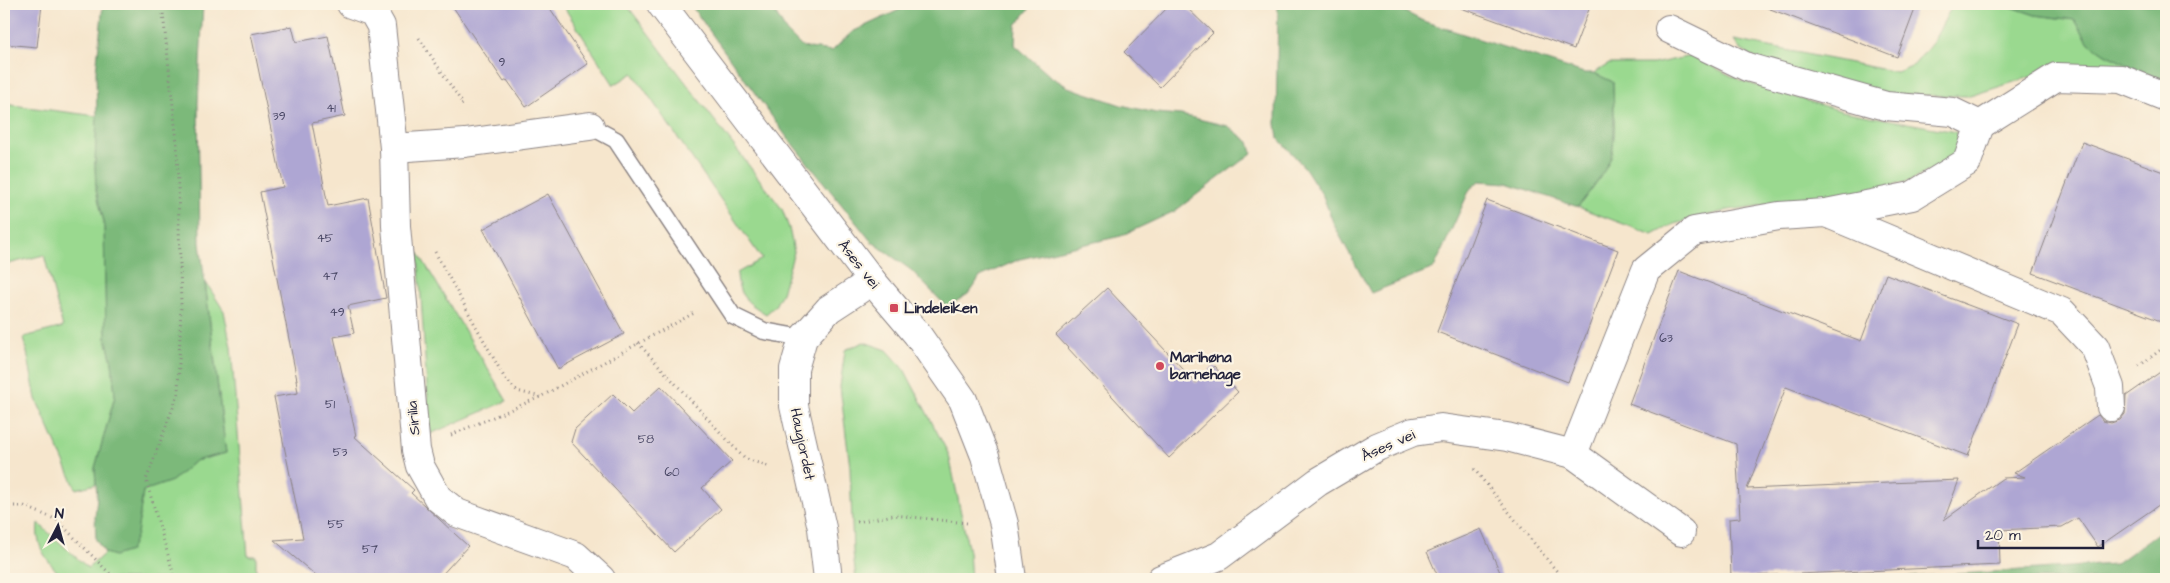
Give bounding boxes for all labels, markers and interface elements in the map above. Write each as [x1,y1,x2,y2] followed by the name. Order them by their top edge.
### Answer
[499,54,506,71] house number: 9
[326,100,336,117] house number: 41
[273,108,286,125] house number: 39
[317,230,334,247] house number: 45
[833,235,885,294] street label: Åses vei
[322,268,338,285] house number: 47
[904,298,978,319] place label: Lindeleiken
[888,302,900,314] marker: Lindeleiken
[330,304,345,321] house number: 49
[1659,330,1673,347] house number: 63
[1170,347,1241,387] place label: Marihøna barnehage
[1154,360,1166,372] marker: Marihøna barnehage
[325,396,335,413] house number: 51
[401,399,425,436] street label: Sirilia
[784,406,820,482] street label: Haugjordet
[1358,424,1419,467] street label: Åses vei
[638,431,654,448] house number: 58
[333,444,347,461] house number: 53
[664,464,680,481] house number: 60
[32,500,82,550] north arrow
[54,504,65,524] text: N
[328,516,345,533] house number: 55
[1978,518,2102,550] scale bar
[1985,525,2021,546] text: 20 m
[362,541,379,558] house number: 57

